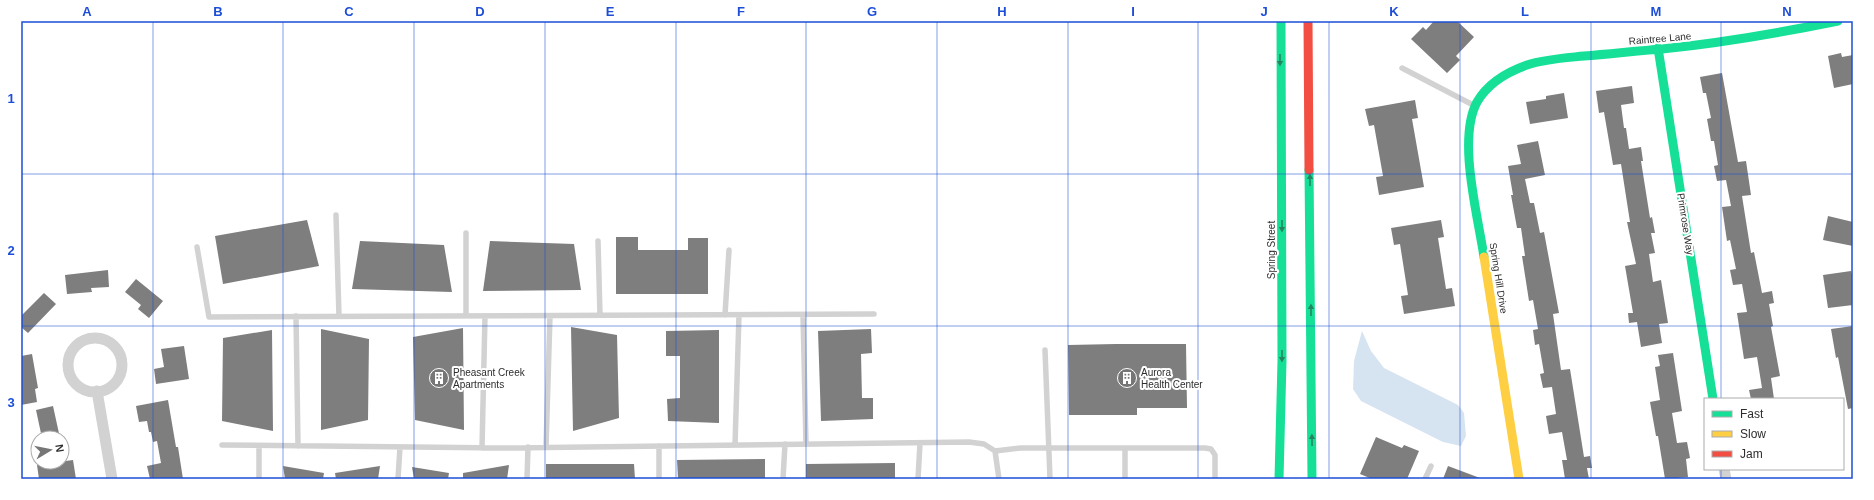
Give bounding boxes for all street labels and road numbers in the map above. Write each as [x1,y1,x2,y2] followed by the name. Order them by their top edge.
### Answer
[1628,30,1692,47] street label: Raintree Lane
[1675,192,1696,256] street label: Primrose Way
[1266,221,1277,279] street label: Spring Street
[1487,242,1510,315] street label: Spring Hill Drive

